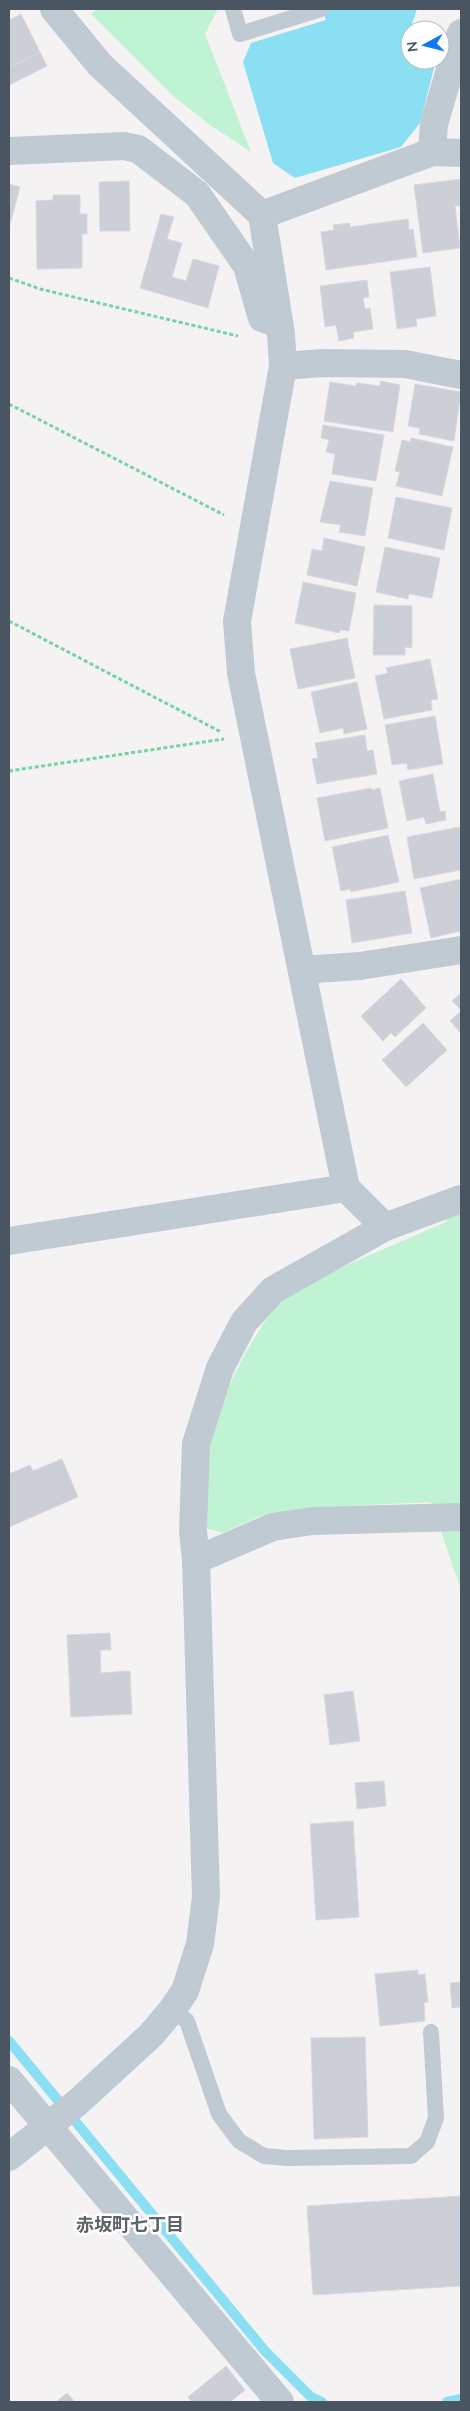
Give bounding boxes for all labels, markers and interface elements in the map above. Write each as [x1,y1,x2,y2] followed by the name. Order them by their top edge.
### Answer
[400,20,450,70] north arrow
[403,40,423,53] text: N
[76,2213,184,2237] district label: 赤坂町七丁目

